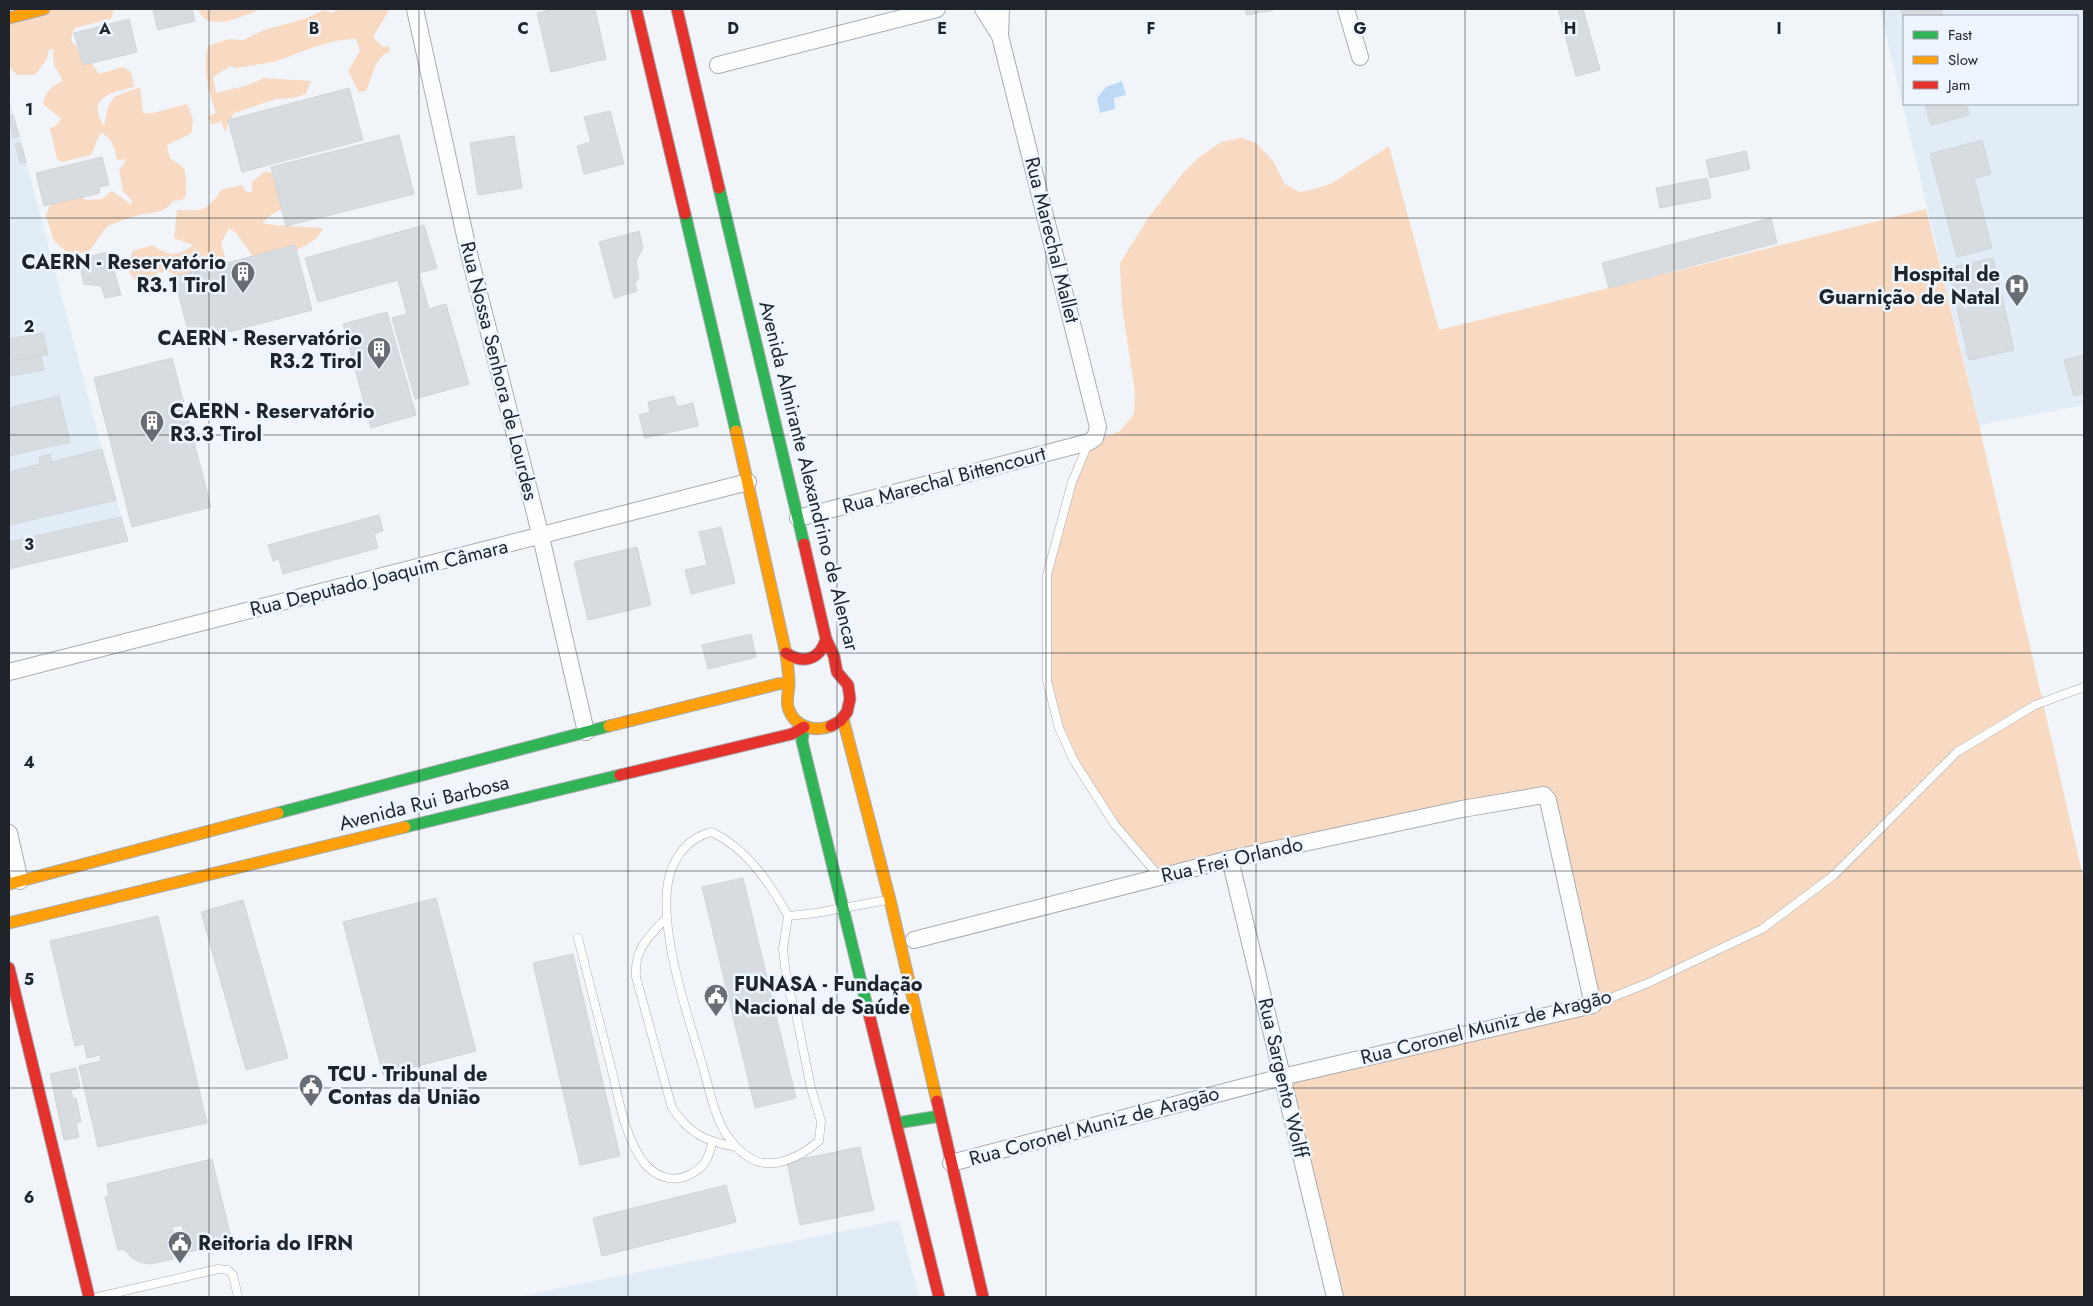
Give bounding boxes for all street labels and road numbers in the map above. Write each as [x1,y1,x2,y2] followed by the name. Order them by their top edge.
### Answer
[1017,154,1087,326] street label: Rua Marechal Mallet
[453,238,545,504] street label: Rua Nossa Senhora de Lourdes
[751,298,867,654] street label: Avenida Almirante Alexandrino de Alencar
[839,439,1049,521] street label: Rua Marechal Bittencourt
[247,532,511,624] street label: Rua Deputado Joaquim Câmara
[336,768,512,838] street label: Avenida Rui Barbosa
[1158,830,1306,890] street label: Rua Frei Orlando
[1357,982,1615,1072] street label: Rua Coronel Muniz de Aragão
[1250,995,1316,1162] street label: Rua Sargento Wolff
[966,1079,1222,1173] street label: Rua Coronel Muniz de Aragão

